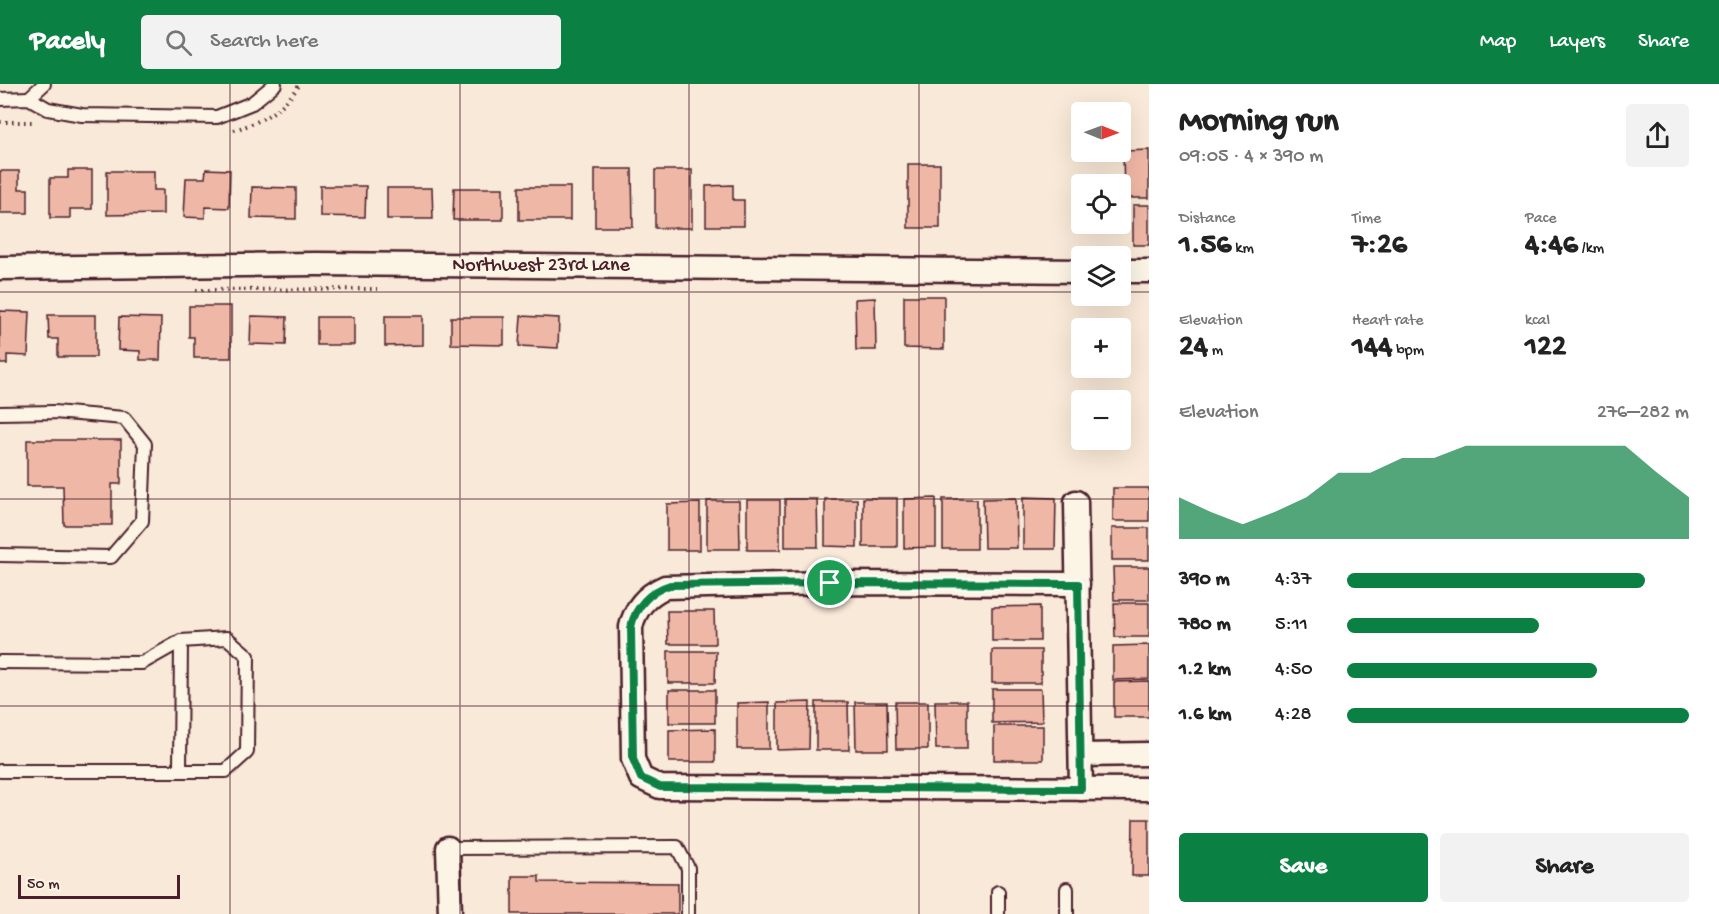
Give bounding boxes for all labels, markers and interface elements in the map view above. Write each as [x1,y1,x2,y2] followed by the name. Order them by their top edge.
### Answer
[141,15,561,69] search box
[30,26,105,59] text: Pacely
[162,26,195,59] icon: search
[210,29,318,55] text: Search here
[1480,30,1516,55] text: Map
[1549,30,1605,55] text: Layers
[1638,30,1689,55] text: Share
[1071,102,1131,162] north arrow
[1071,102,1131,450] map controls
[1179,104,1339,142] text: Morning run
[1626,104,1689,167] button: share
[1179,146,1324,169] text: 09:05 · 4 × 390 m
[1071,174,1131,234] button: locate
[1179,210,1236,229] text: Distance
[1352,210,1381,229] text: Time
[1525,210,1556,229] text: Pace
[1179,229,1232,264] text: 1.56
[1352,229,1407,264] text: 7:26
[1525,229,1578,264] text: 4:46
[1232,240,1254,259] text: km
[1578,240,1604,259] text: /km
[1071,246,1131,306] button: layers
[452,255,630,278] street label: Northwest 23rd Lane
[1179,312,1243,331] text: Elevation
[1352,312,1424,331] text: Heart rate
[1525,312,1550,331] text: kcal
[1071,318,1131,378] button: +
[1179,331,1208,366] text: 24
[1352,331,1393,366] text: 144
[1525,331,1567,366] text: 122
[1208,342,1223,361] text: m
[1393,342,1424,361] text: bpm
[1071,390,1131,450] button: −
[1179,402,1259,425] text: Elevation
[1597,402,1689,425] text: 276–282 m
[804,557,855,608] pin
[813,566,846,599] icon: arrive
[1179,569,1230,592] text: 390 m
[1275,569,1312,592] text: 4:37
[1179,614,1231,637] text: 780 m
[1275,614,1308,637] text: 5:11
[1179,659,1231,682] text: 1.2 km
[1275,659,1313,682] text: 4:50
[1179,704,1231,727] text: 1.6 km
[1275,704,1312,727] text: 4:28
[1179,833,1428,902] button: Save
[1440,833,1689,902] button: Share
[18,872,180,900] scale bar
[27,876,60,895] text: 50 m

